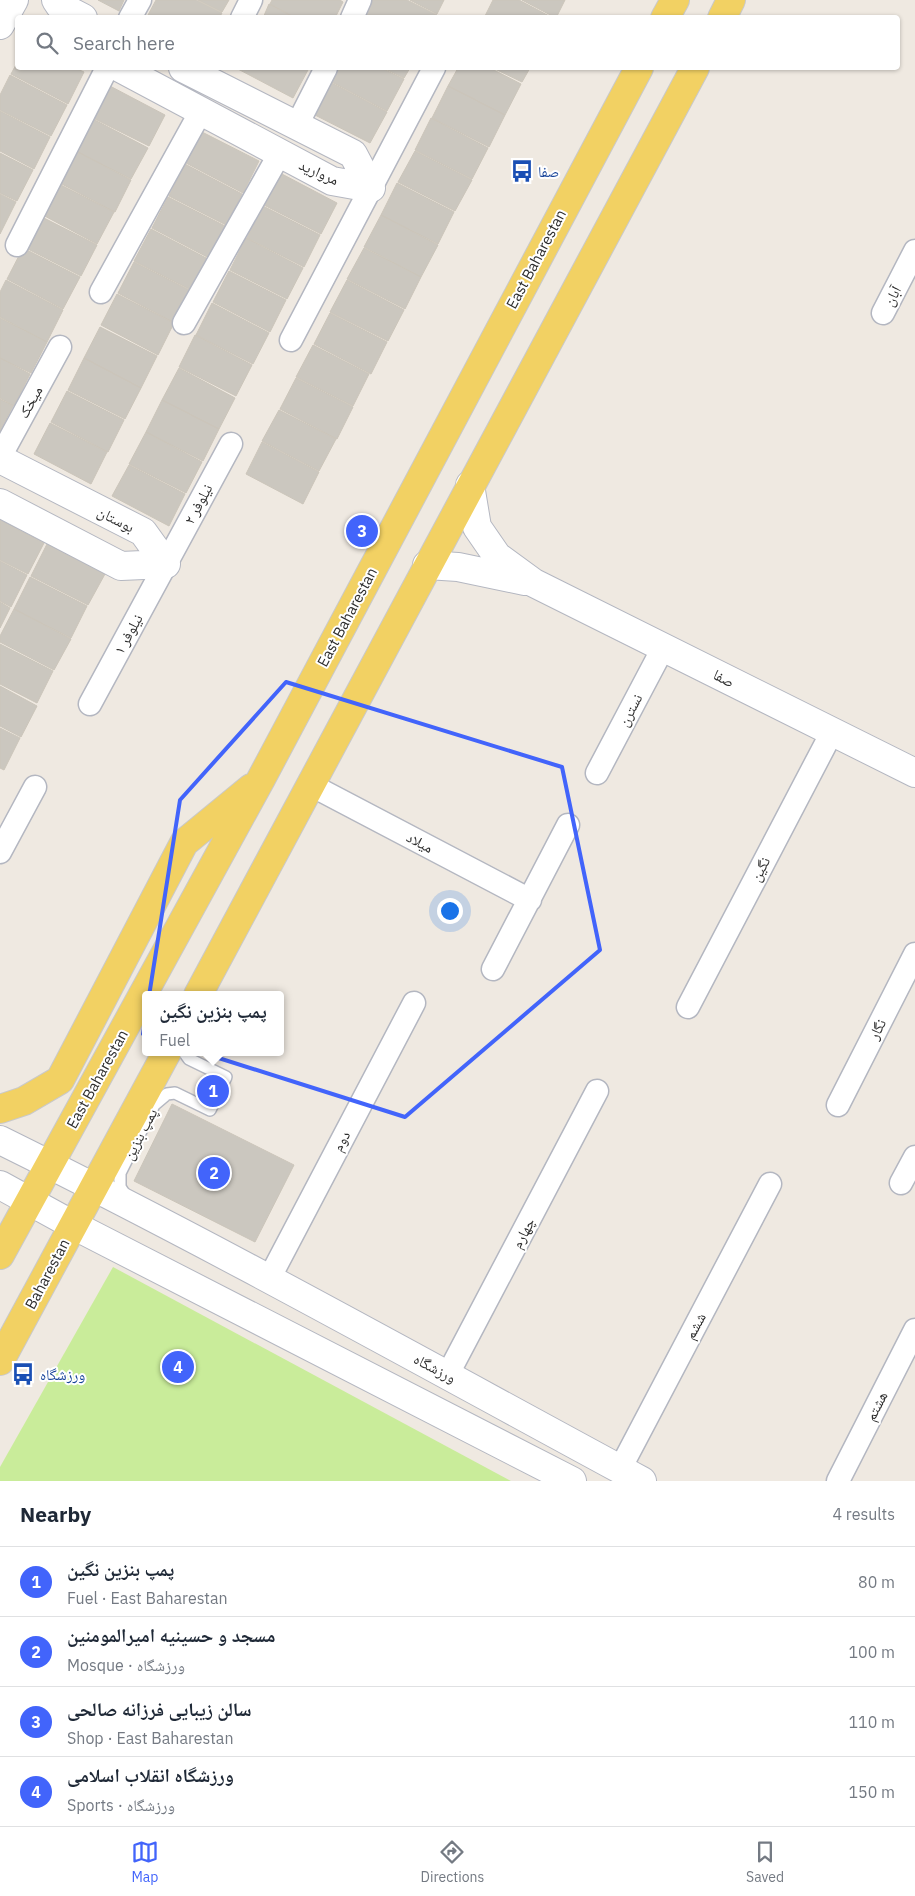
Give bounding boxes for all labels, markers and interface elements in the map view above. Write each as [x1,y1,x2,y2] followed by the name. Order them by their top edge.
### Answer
[15,15,900,70] search box
[33,29,61,57] icon: search
[73,31,175,55] text: Search here
[296,155,342,189] street label: مروارید
[509,158,535,184] bus stop icon: صفا
[538,162,559,181] place label: صفا
[502,206,570,312] street label: East Baharestan
[879,282,907,310] street label: آبان
[13,382,47,421] street label: میخک
[180,481,216,527] street label: نیلوفر ۲
[94,502,138,537] street label: بوستان
[346,512,378,550] pin: 3
[313,564,381,670] street label: East Baharestan
[109,611,147,657] street label: نیلوفر ۱
[710,665,738,691] street label: صفا
[614,690,647,730] street label: نسترن
[403,827,437,857] street label: میلاد
[746,853,775,885] street label: نگین
[437,898,463,924] your location
[142,991,284,1056] popup
[159,999,267,1023] text: پمپ بنزین نگین
[863,1016,890,1043] street label: نگار
[62,1026,132,1132] street label: East Baharestan
[159,1030,190,1050] text: Fuel
[197,1072,229,1110] pin: 1
[119,1105,162,1163] street label: پمپ بنزین
[328,1127,355,1155] street label: دوم
[198,1154,230,1192] pin: 2
[507,1214,540,1252] street label: چهارم
[21,1236,73,1312] street label: Baharestan
[680,1309,711,1343] street label: ششم
[162,1348,194,1386] pin: 4
[411,1349,459,1387] street label: ورزشگاه
[10,1361,36,1387] bus stop icon: ورزشگاه
[40,1365,85,1384] place label: ورزشگاه
[861,1388,892,1425] street label: هشتم
[20,1500,91,1528] text: Nearby
[832,1504,895,1524] text: 4 results
[67,1557,174,1581] text: پمپ بنزین نگین
[31,1572,41,1592] text: 1
[858,1572,895,1592] text: 80 m
[67,1588,228,1608] text: Fuel · East Baharestan
[67,1623,276,1647] text: مسجد و حسینیه امیرالمومنین
[31,1642,41,1662] text: 2
[848,1642,895,1662] text: 100 m
[67,1655,185,1675] text: Mosque · ورزشگاه
[67,1697,252,1721] text: سالن زیبایی فرزانه صالحی
[31,1712,41,1732] text: 3
[848,1712,895,1732] text: 110 m
[67,1728,233,1748] text: Shop · East Baharestan
[67,1763,234,1787] text: ورزشگاه انقلاب اسلامی
[31,1782,41,1802] text: 4
[848,1782,895,1802] text: 150 m
[67,1795,175,1815] text: Sports · ورزشگاه
[131,1838,159,1886] tab: Map
[421,1838,484,1886] tab: Directions
[746,1838,784,1886] tab: Saved

